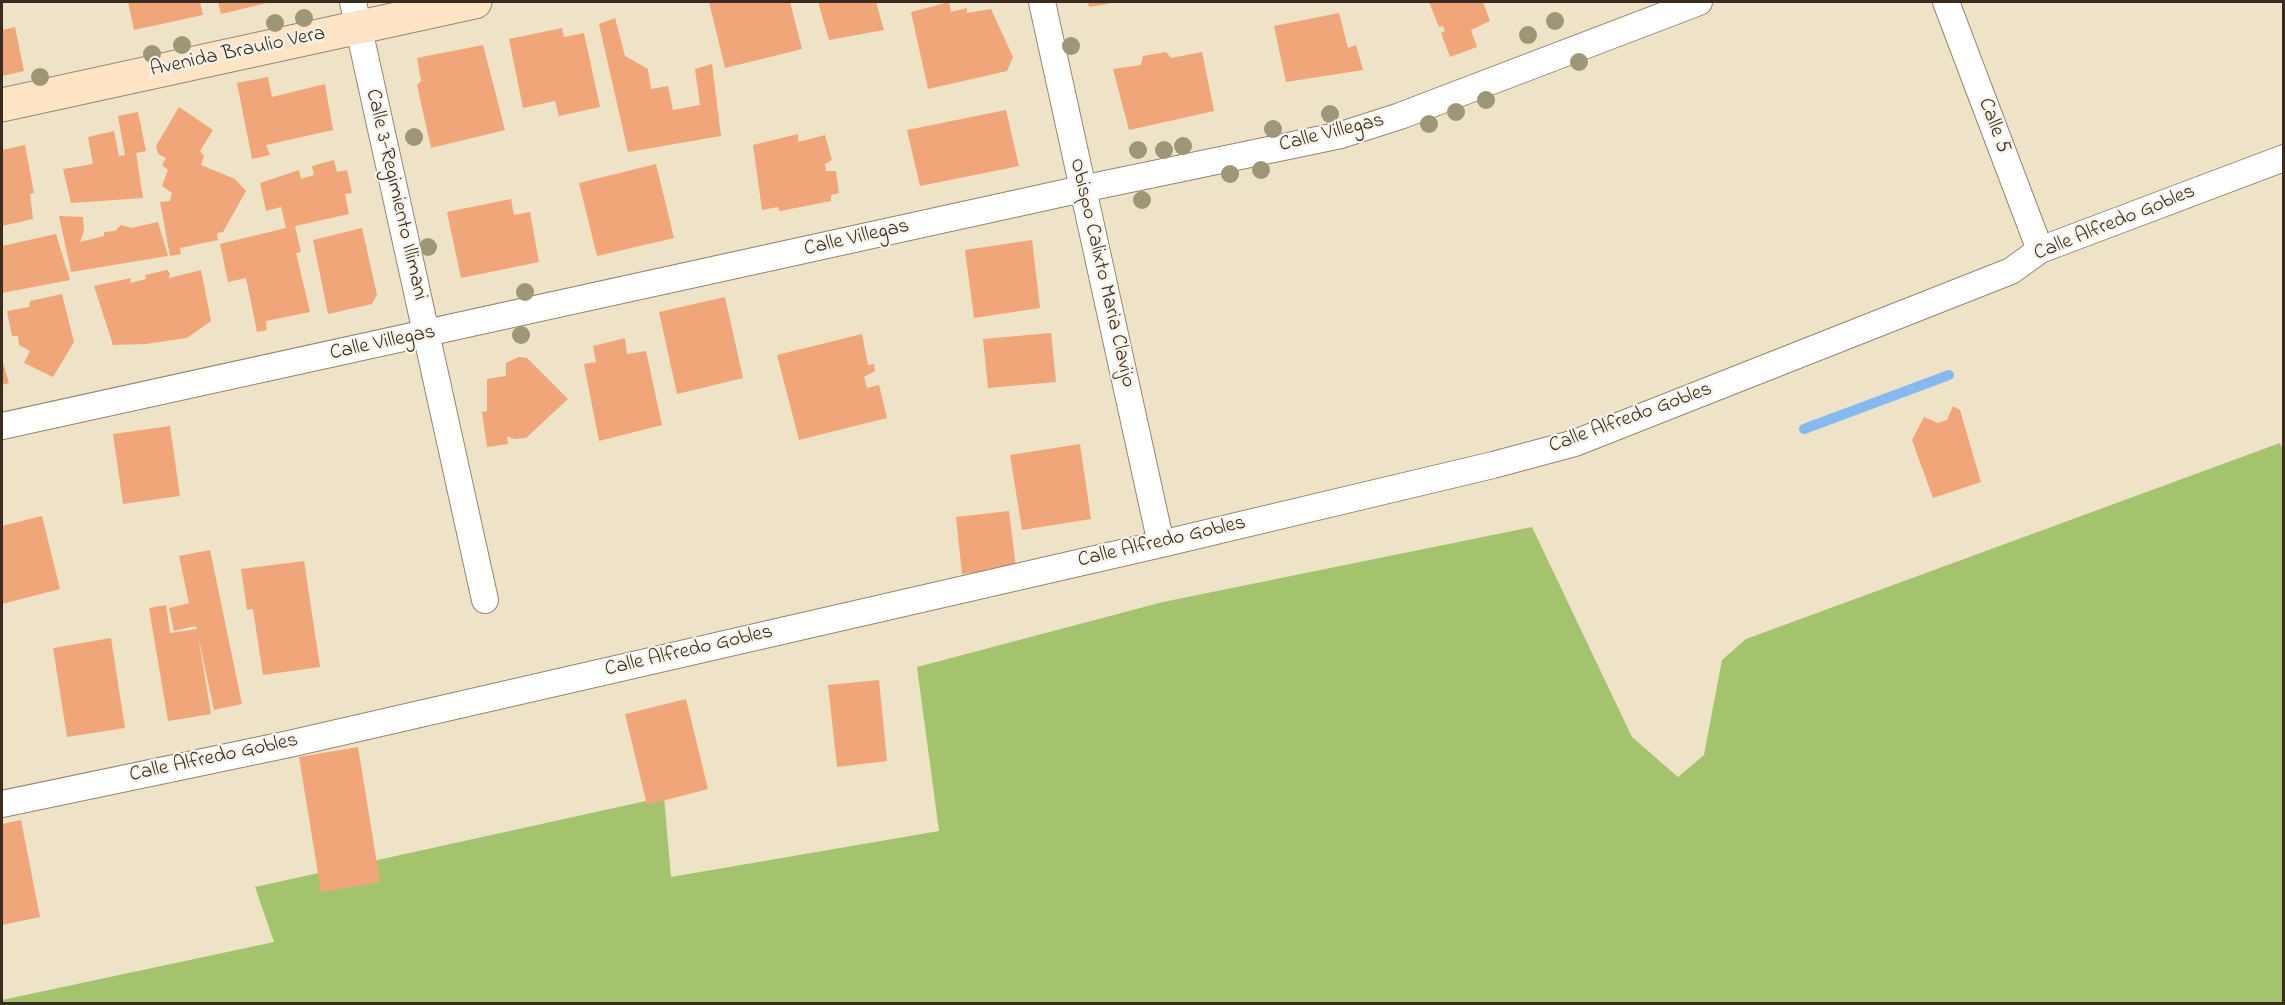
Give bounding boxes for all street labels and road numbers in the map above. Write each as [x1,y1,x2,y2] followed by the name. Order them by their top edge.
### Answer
[148,22,328,84] street label: Avenida Braulio Vera
[358,87,432,303] street label: Calle 3-Regimiento Illimani
[1971,95,2015,157] street label: Calle 5
[1277,109,1387,159] street label: Calle Villegas
[1062,156,1140,390] street label: Obispo Calixto Maria Clavijo
[2031,180,2199,268] street label: Calle Alfredo Gobles
[802,215,912,263] street label: Calle Villegas
[328,321,438,367] street label: Calle Villegas
[1546,378,1716,460] street label: Calle Alfredo Gobles
[1076,511,1248,575] street label: Calle Alfredo Gobles
[603,620,775,684] street label: Calle Alfredo Gobles
[127,729,301,789] street label: Calle Alfredo Gobles

